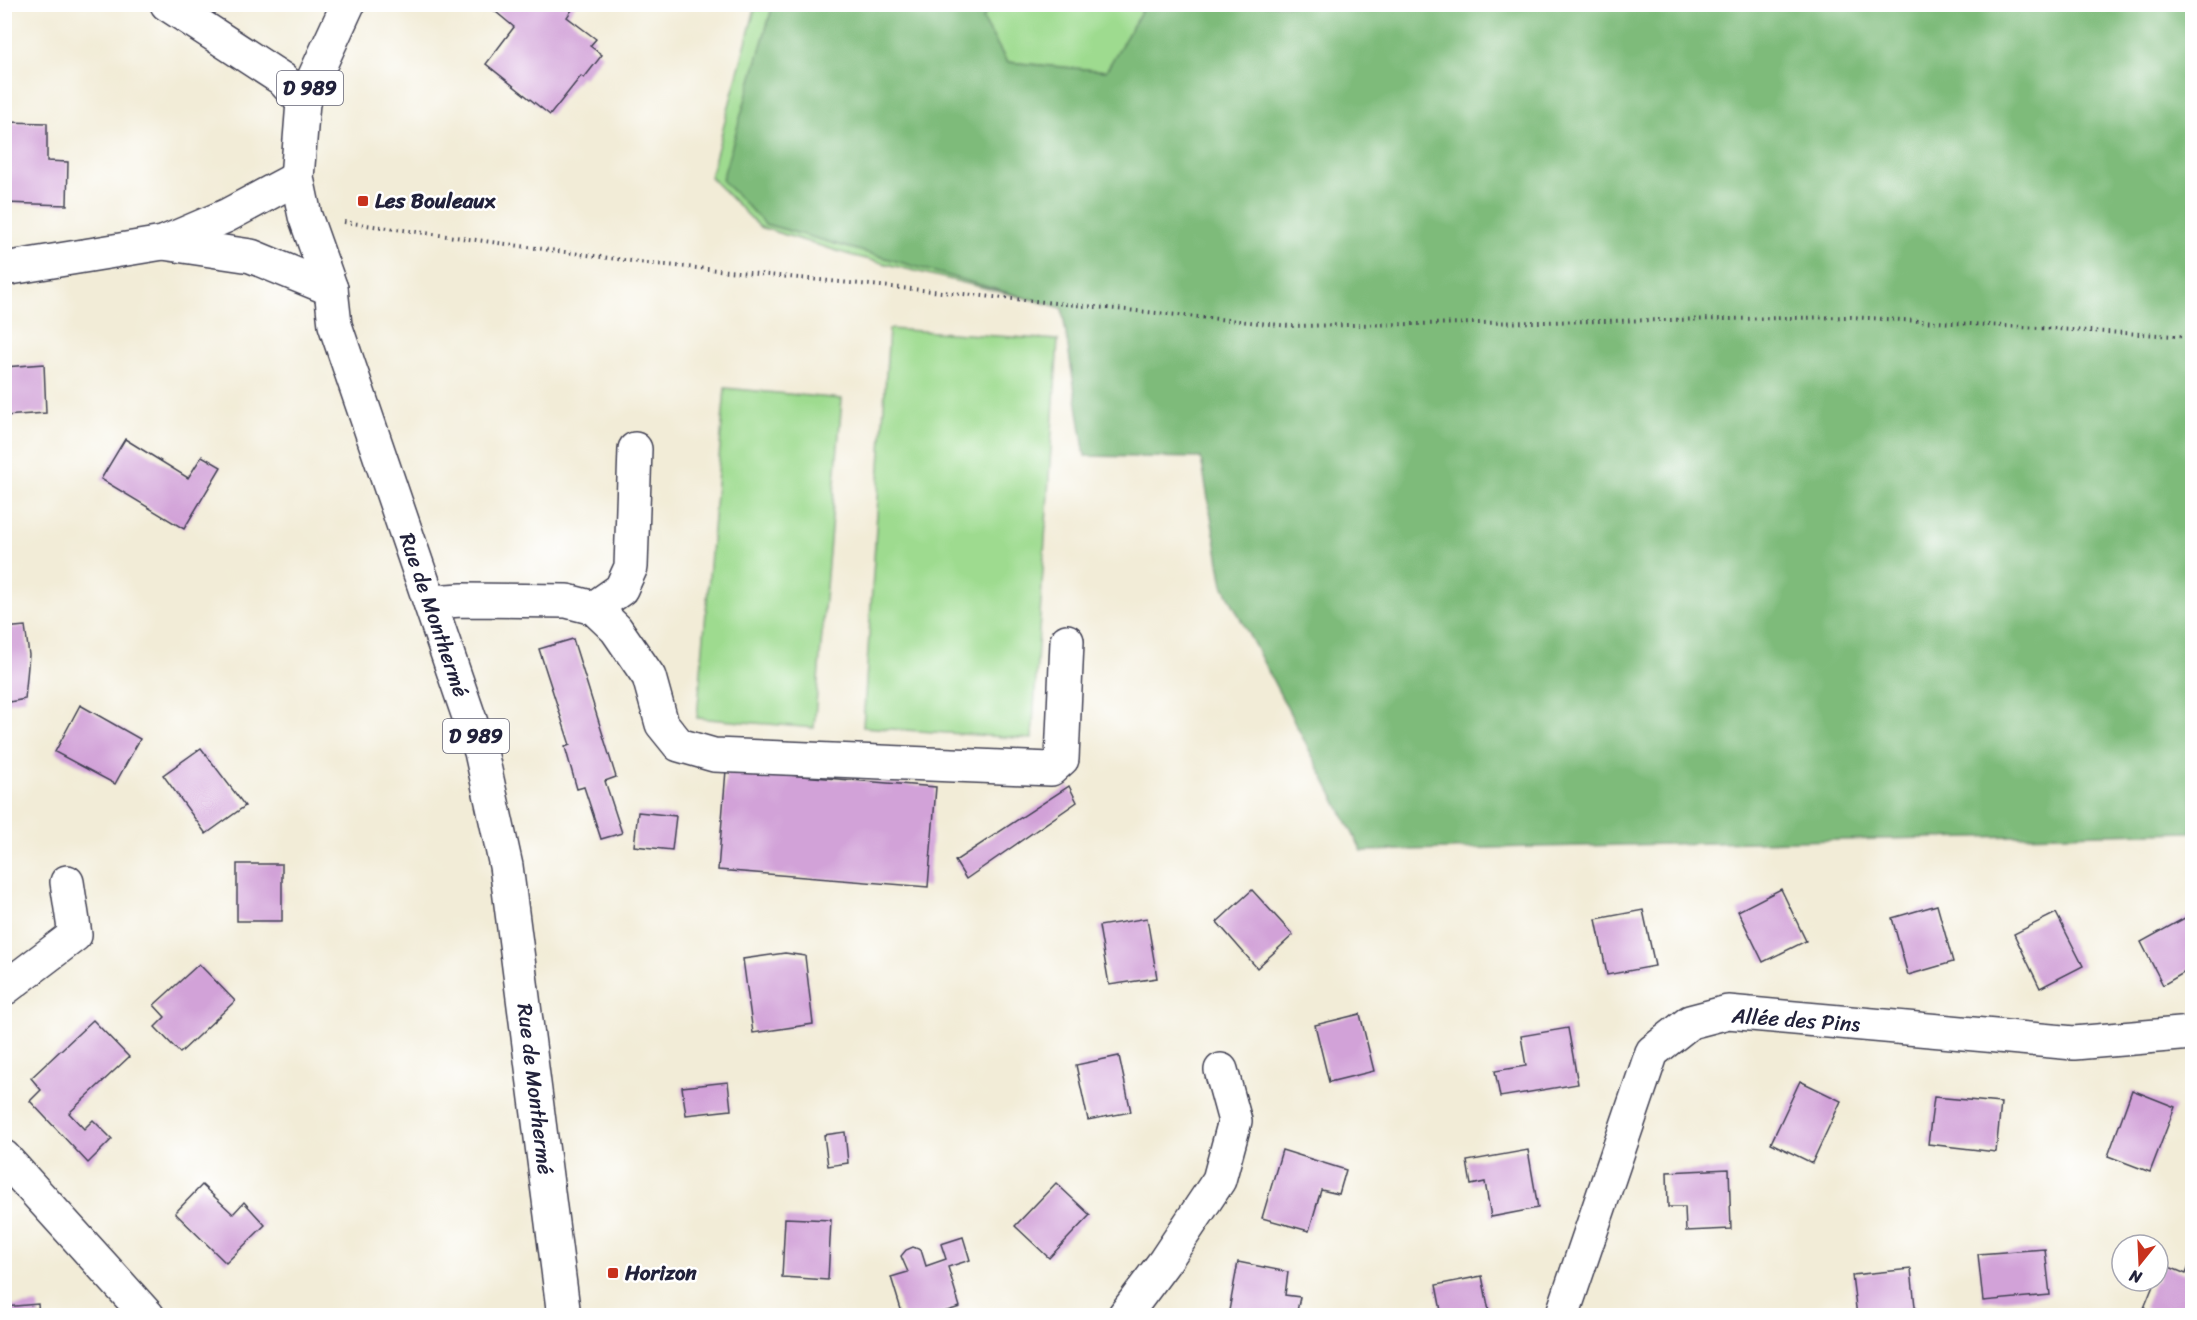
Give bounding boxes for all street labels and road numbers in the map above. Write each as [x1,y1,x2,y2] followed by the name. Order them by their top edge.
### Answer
[277,71,343,105] road number: D 989
[388,528,480,703] street label: Rue de Monthermé
[443,719,509,753] road number: D 989
[1730,997,1862,1043] street label: Allée des Pins
[506,1001,564,1177] street label: Rue de Monthermé

